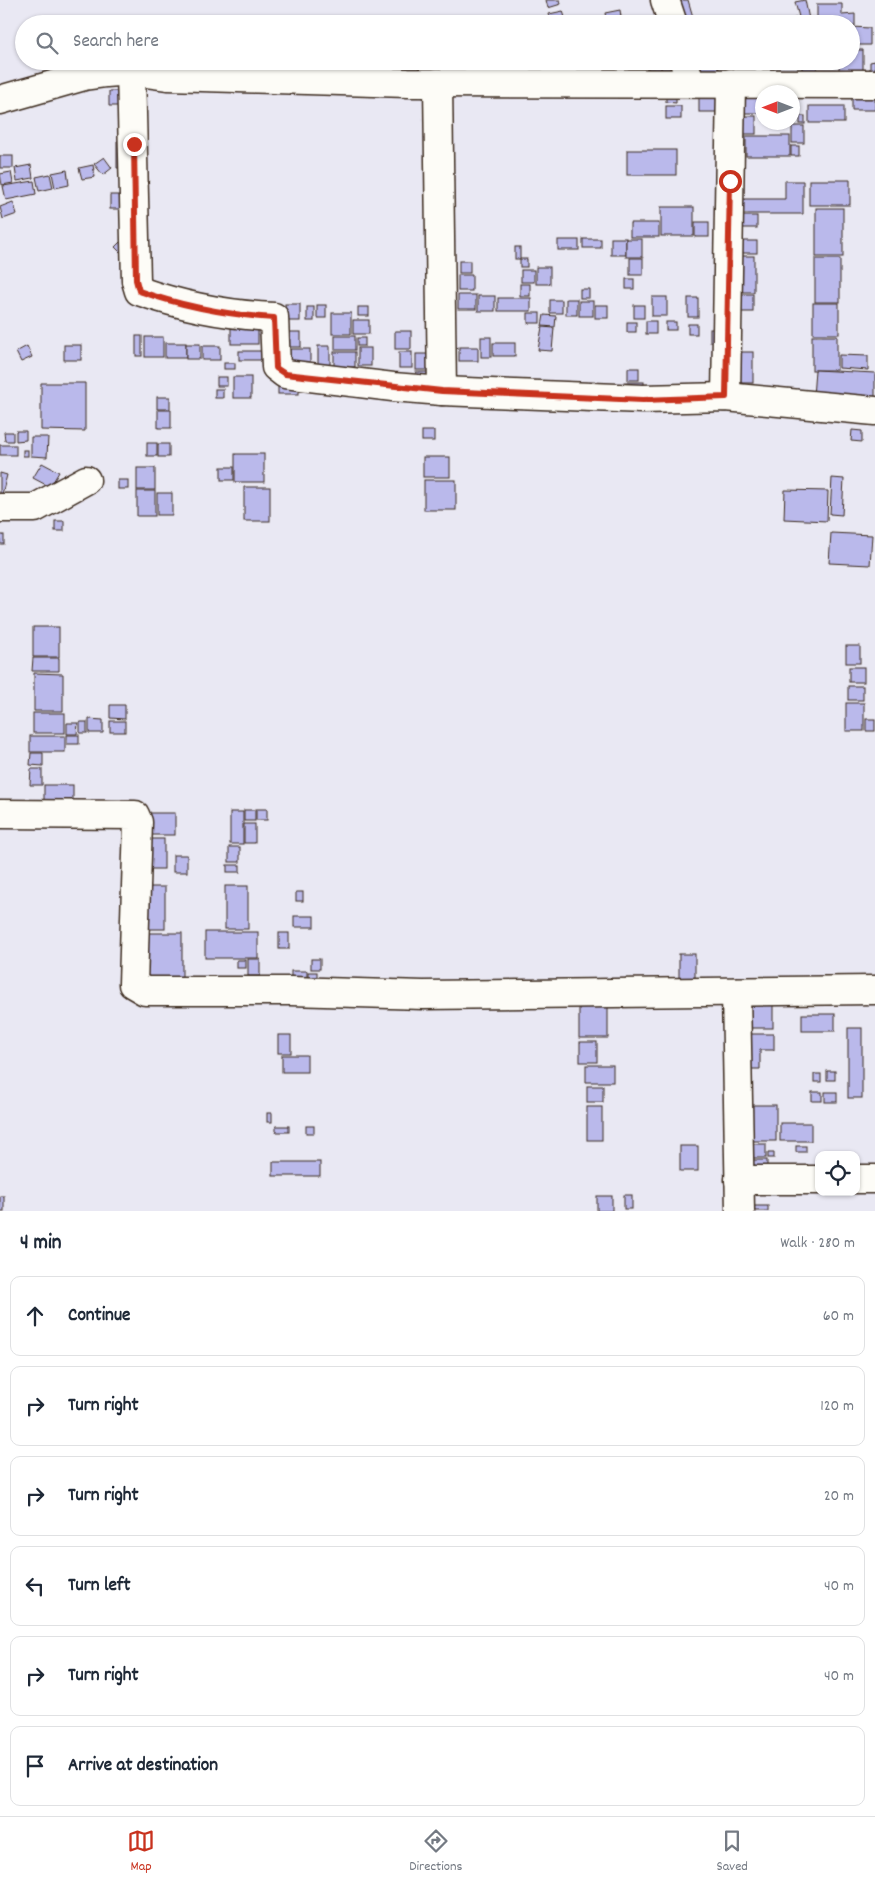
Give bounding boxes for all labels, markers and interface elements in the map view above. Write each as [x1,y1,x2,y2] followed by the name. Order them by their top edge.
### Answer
[15,15,860,70] search box
[33,29,61,57] icon: search
[73,29,159,56] text: Search here
[755,85,800,130] north arrow
[123,133,146,156] route end
[719,170,742,193] route start
[815,1151,860,1196] map controls
[815,1151,860,1196] button: locate
[20,1229,62,1259] text: 4 min
[780,1232,855,1255] text: Walk · 280 m
[21,1302,49,1330] icon: ahead
[68,1303,130,1330] text: Continue
[823,1305,854,1328] text: 60 m
[21,1392,49,1420] icon: right
[68,1393,139,1420] text: Turn right
[820,1395,854,1418] text: 120 m
[21,1482,49,1510] icon: right
[68,1483,139,1510] text: Turn right
[824,1485,854,1508] text: 20 m
[21,1572,49,1600] icon: left
[68,1573,131,1600] text: Turn left
[824,1575,854,1598] text: 40 m
[21,1662,49,1690] icon: right
[68,1663,139,1690] text: Turn right
[824,1665,854,1688] text: 40 m
[21,1752,49,1780] icon: arrive
[68,1753,218,1780] text: Arrive at destination
[127,1827,155,1877] tab: Map
[409,1827,462,1877] tab: Directions
[717,1827,748,1877] tab: Saved

